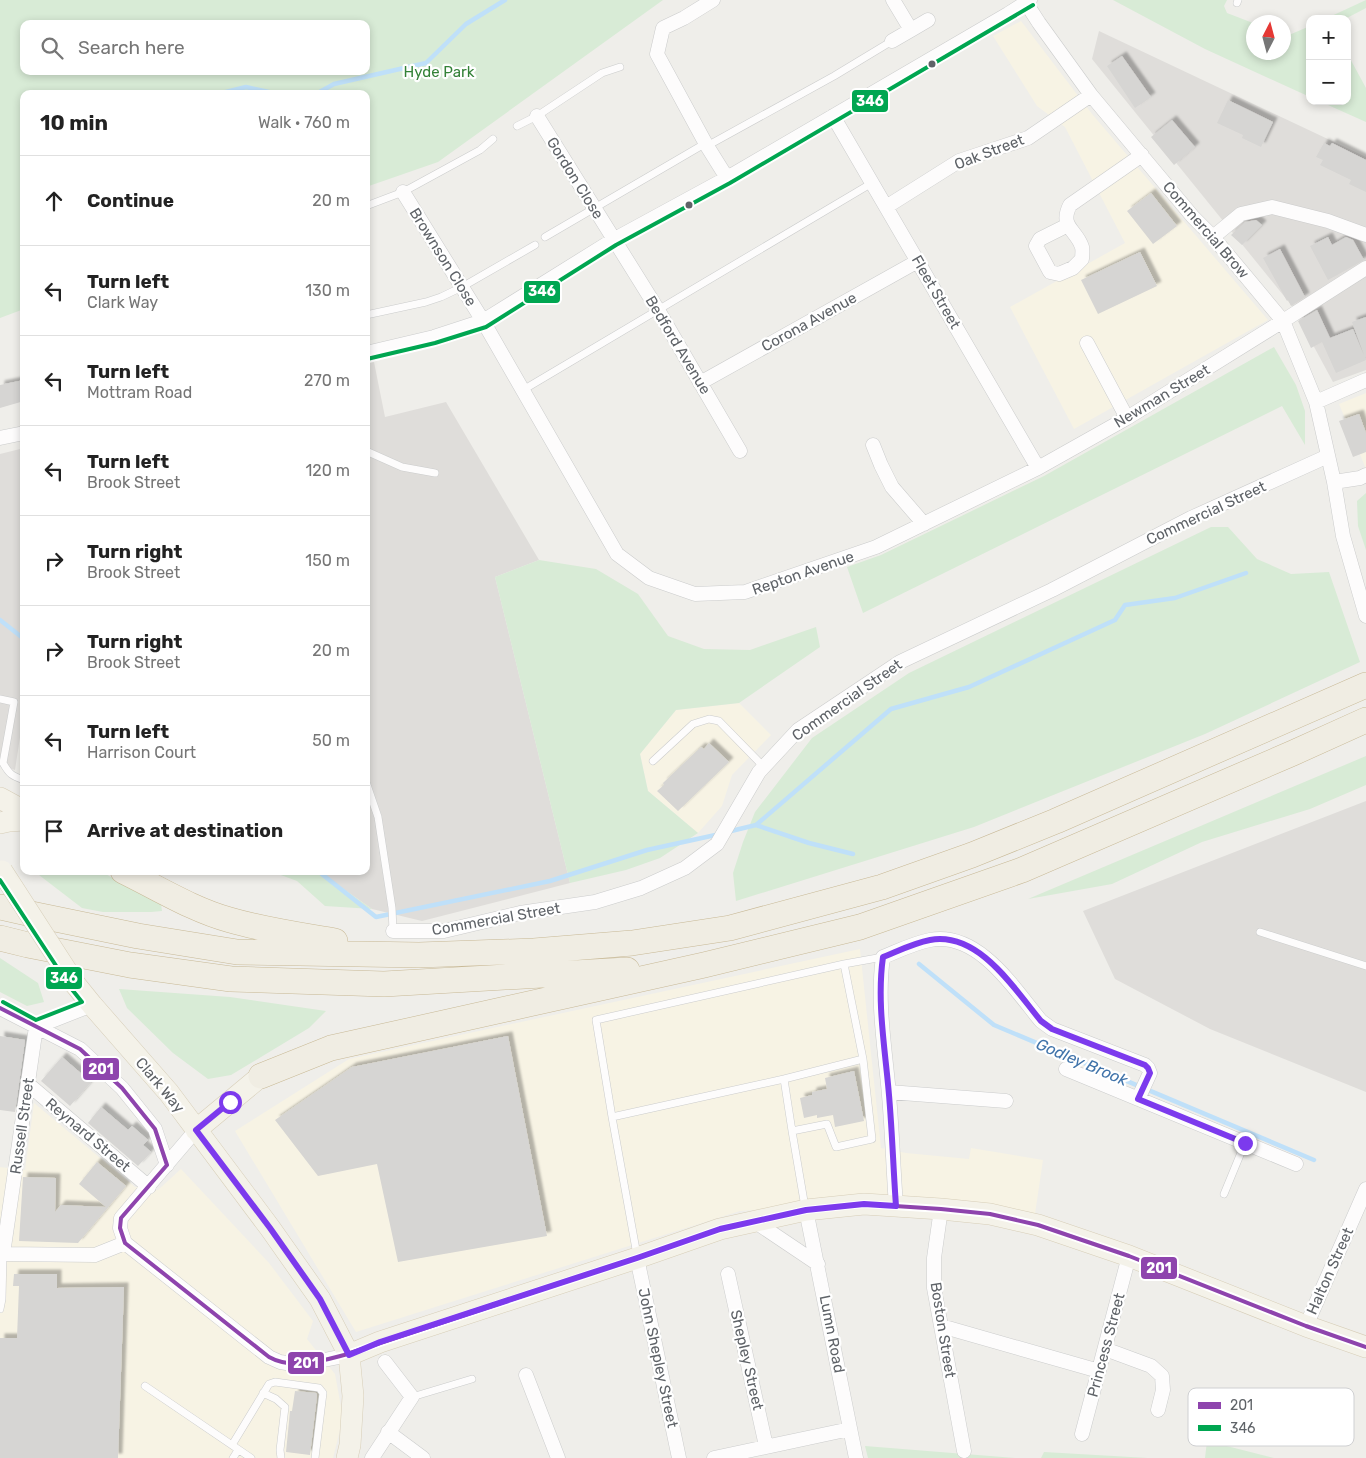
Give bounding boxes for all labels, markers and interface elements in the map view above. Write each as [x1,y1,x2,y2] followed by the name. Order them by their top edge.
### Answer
[1246,15,1291,60] north arrow
[1306,15,1351,105] map controls
[1306,15,1351,60] button: +
[20,20,370,75] search box
[38,34,66,62] icon: search
[78,36,185,59] text: Search here
[927,59,937,69] unlabelled marker
[1306,60,1351,105] button: −
[404,63,475,81] park label: Hyde Park
[851,89,889,113] line badge: 346
[856,93,884,110] text: 346
[40,110,108,135] text: 10 min
[258,113,350,132] text: Walk · 760 m
[952,130,1026,173] street label: Oak Street
[543,134,607,222] street label: Gordon Close
[1159,178,1253,282] street label: Commercial Brow
[40,187,68,215] icon: ahead
[87,189,174,212] text: Continue
[312,191,350,210] text: 20 m
[684,200,694,210] unlabelled marker
[406,205,480,309] street label: Brownson Close
[908,252,964,332] street label: Fleet Street
[87,270,169,293] text: Turn left
[40,277,68,305] icon: left
[523,280,561,304] line badge: 346
[305,281,350,300] text: 130 m
[528,283,556,300] text: 346
[758,288,860,356] street label: Corona Avenue
[641,292,715,398] street label: Bedford Avenue
[87,293,158,312] text: Clark Way
[87,360,169,383] text: Turn left
[1111,360,1213,432] street label: Newman Street
[40,367,68,395] icon: left
[304,371,350,390] text: 270 m
[87,383,192,402] text: Mottram Road
[87,450,169,473] text: Turn left
[40,457,68,485] icon: left
[305,461,350,480] text: 120 m
[87,473,180,492] text: Brook Street
[1143,477,1269,549] street label: Commercial Street
[87,540,182,563] text: Turn right
[40,547,68,575] icon: right
[750,547,856,599] street label: Repton Avenue
[305,551,350,570] text: 150 m
[87,563,180,582] text: Brook Street
[87,630,182,653] text: Turn right
[40,637,68,665] icon: right
[312,641,350,660] text: 20 m
[87,653,180,672] text: Brook Street
[789,655,906,745] street label: Commercial Street
[87,720,169,743] text: Turn left
[40,727,68,755] icon: left
[312,731,350,750] text: 50 m
[87,743,196,762] text: Harrison Court
[40,817,68,845] icon: arrive
[87,819,283,842] text: Arrive at destination
[430,899,562,939] street label: Commercial Street
[45,966,83,990] line badge: 346
[50,970,78,987] text: 346
[1033,1034,1131,1090] water label: Godley Brook
[132,1054,188,1116] street label: Clark Way
[82,1057,120,1081] line badge: 201
[88,1061,114,1078] text: 201
[6,1077,38,1175] street label: Russell Street
[219,1091,242,1114] route start
[42,1094,134,1176] street label: Reynard Street
[1234,1132,1257,1155] route end
[1303,1225,1357,1317] street label: Halton Street
[1140,1256,1178,1280] line badge: 201
[1146,1260,1172,1277] text: 201
[927,1281,959,1379] street label: Boston Street
[634,1286,682,1430] street label: John Shepley Street
[1083,1291,1129,1399] street label: Princess Street
[816,1294,848,1374] street label: Lumn Road
[727,1308,767,1412] street label: Shepley Street
[287,1351,325,1375] line badge: 201
[293,1355,319,1372] text: 201
[1188,1388,1354,1446] legend
[1230,1397,1253,1414] text: 201
[1230,1420,1256,1437] text: 346

